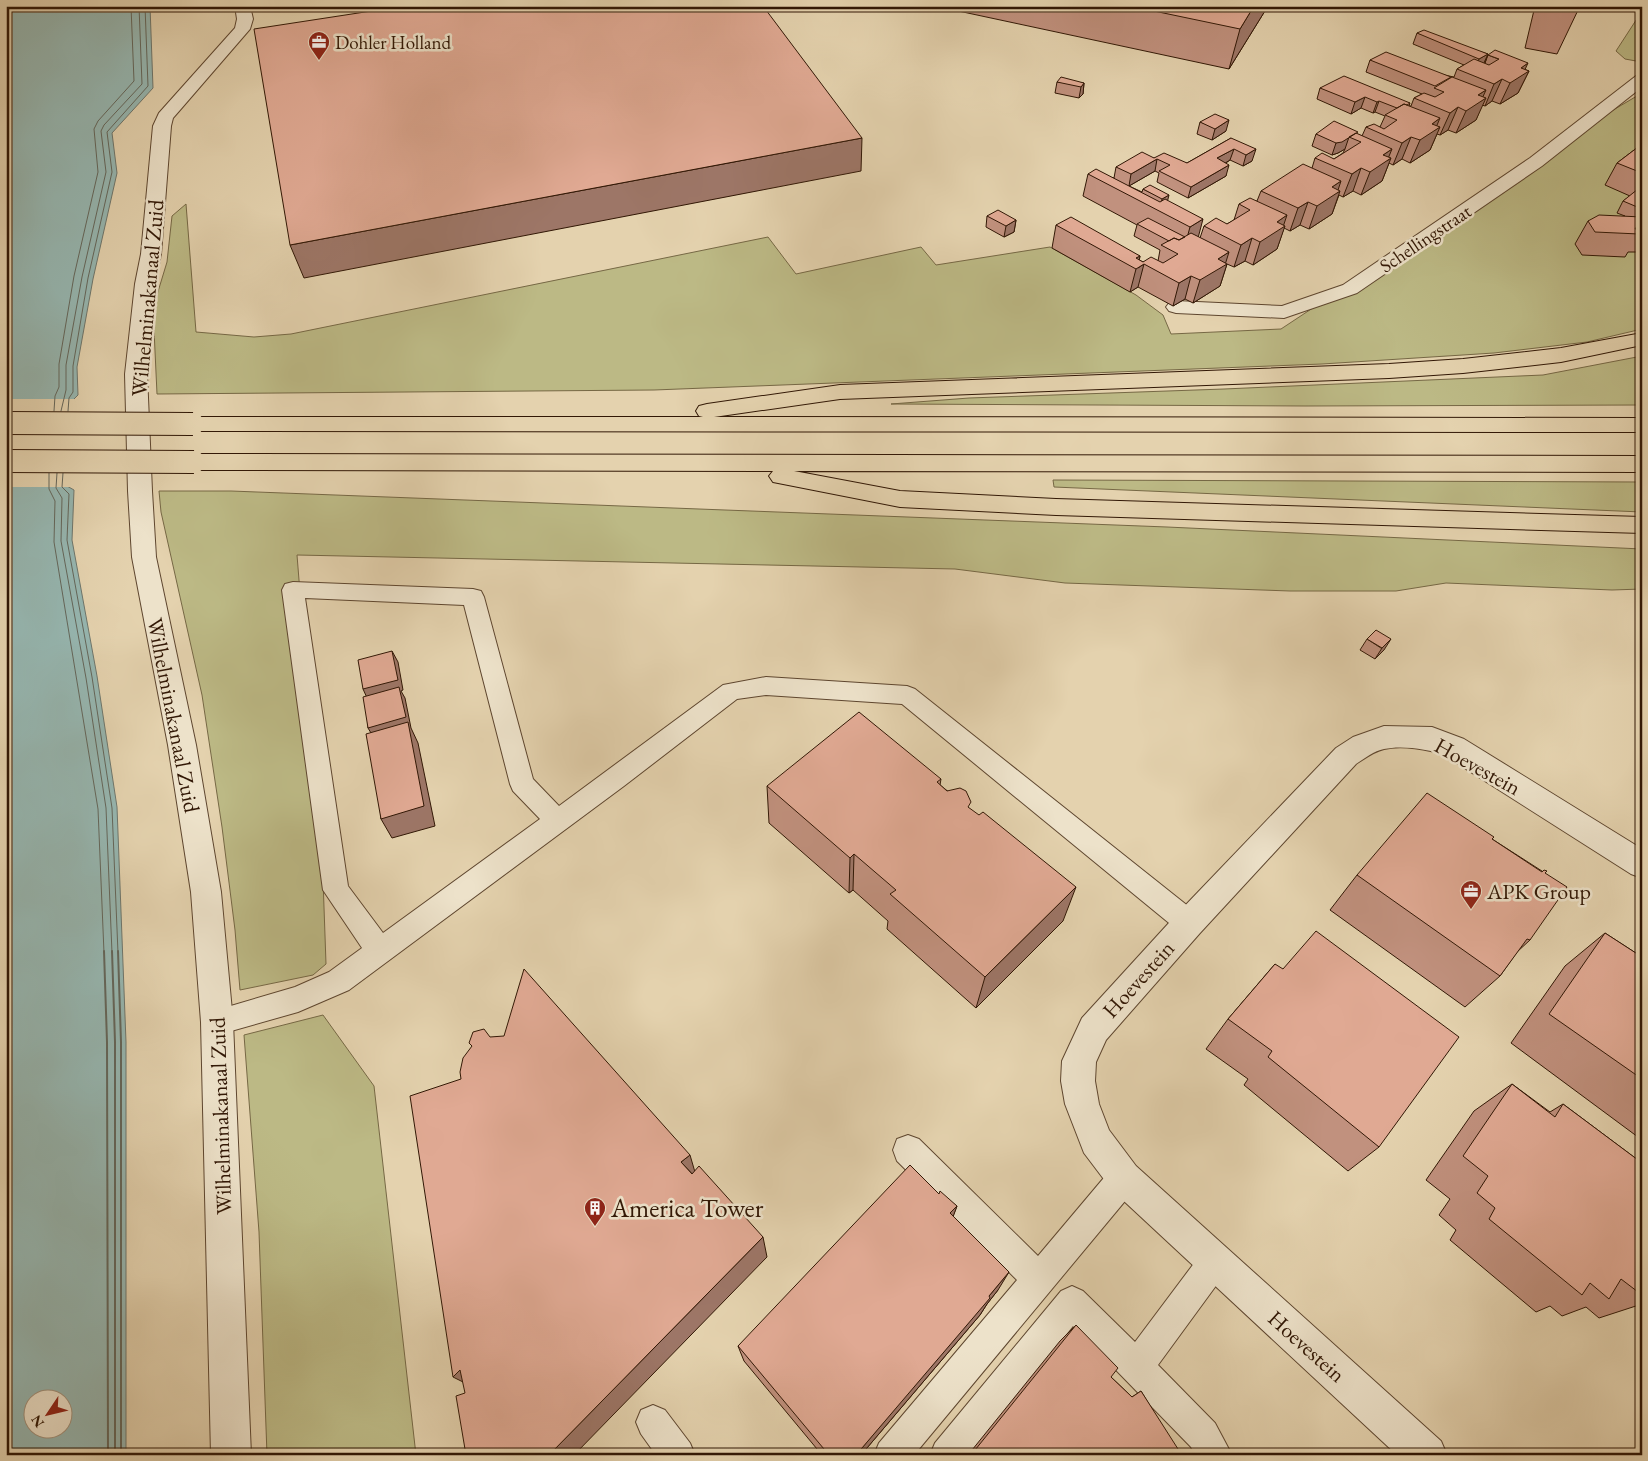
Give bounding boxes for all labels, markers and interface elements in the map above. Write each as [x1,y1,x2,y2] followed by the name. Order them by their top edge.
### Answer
[307,30,331,61] office icon: Dohler Holland
[335,30,452,55] place label: Dohler Holland
[124,197,171,398] street label: Wilhelminakanaal Zuid
[1375,199,1476,278] street label: Schellingstraat
[140,615,207,816] street label: Wilhelminakanaal Zuid
[1429,731,1526,802] street label: Hoevestein
[1486,877,1591,906] place label: APK Group
[1459,879,1483,910] office icon: APK Group
[1096,934,1181,1024] street label: Hoevestein
[203,1016,238,1215] street label: Wilhelminakanaal Zuid
[610,1191,764,1225] place label: America Tower
[583,1196,607,1227] building icon: America Tower
[1262,1304,1352,1389] street label: Hoevestein
[22,1388,72,1438] north arrow
[26,1411,48,1431] text: N

